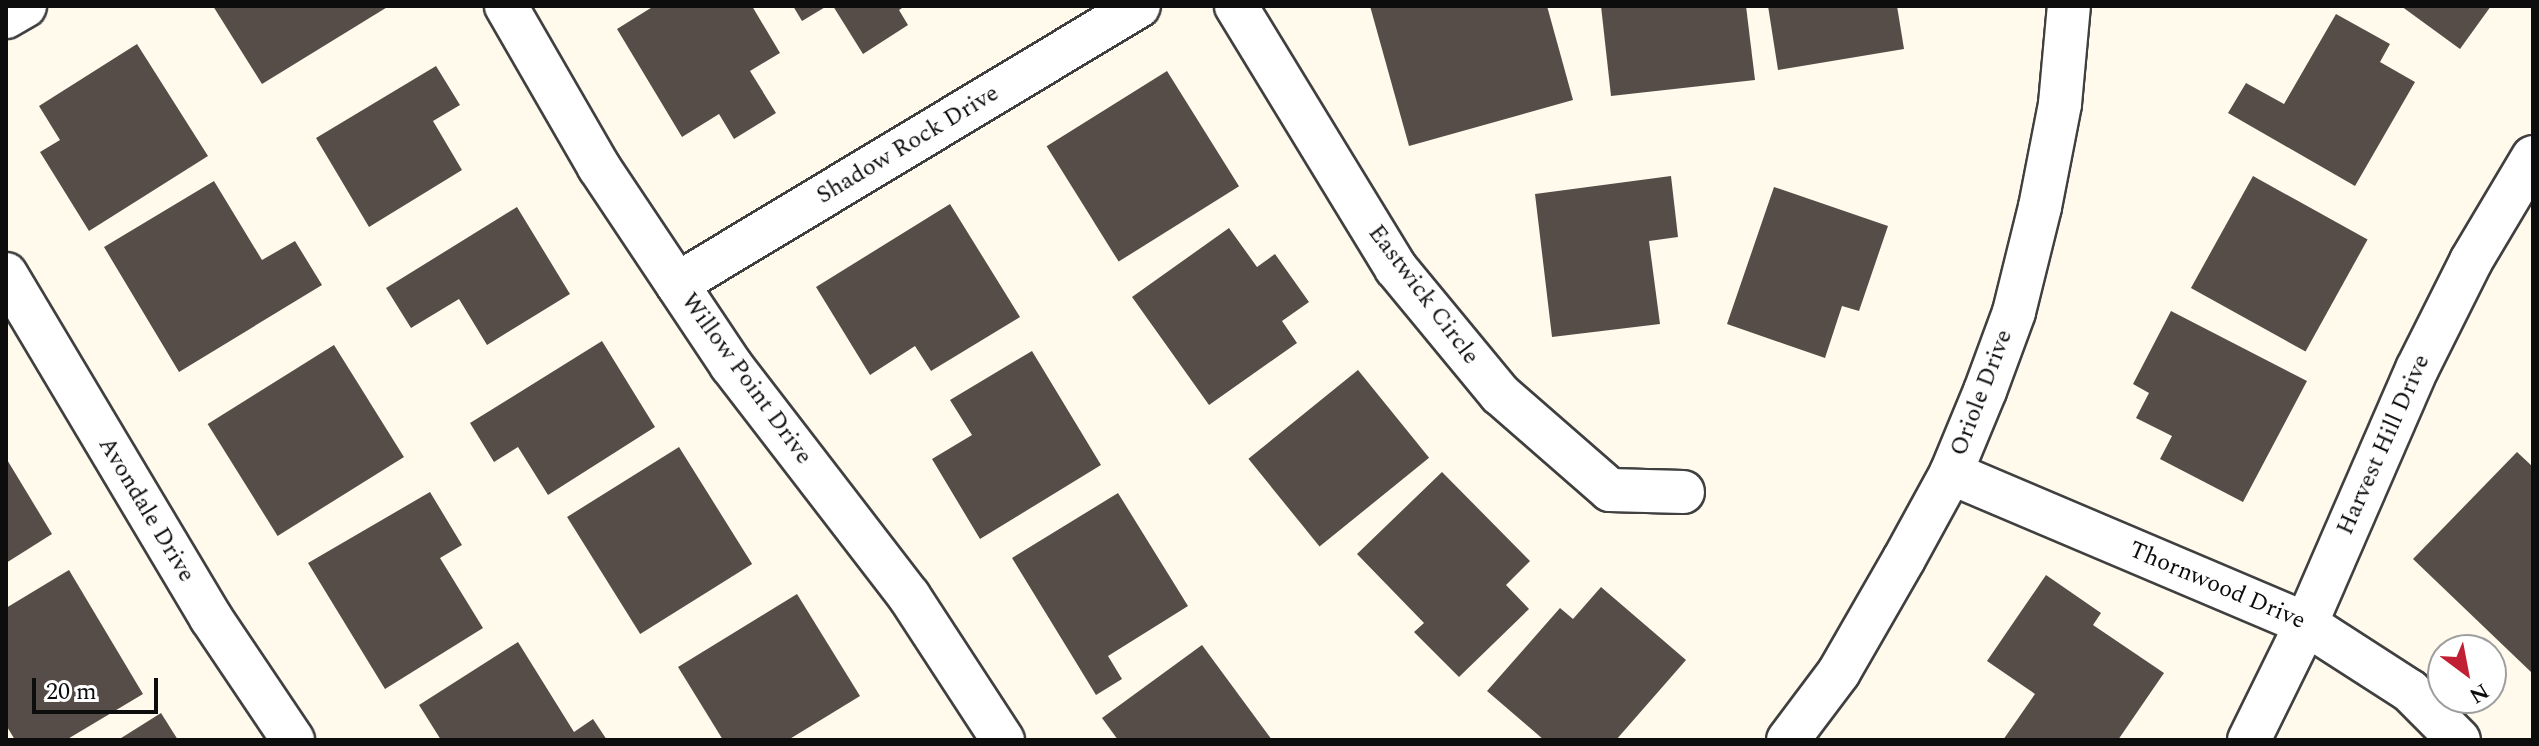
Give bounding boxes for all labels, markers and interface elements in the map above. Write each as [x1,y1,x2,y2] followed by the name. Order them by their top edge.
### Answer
[812,79,1004,211] street label: Shadow Rock Drive
[1361,220,1485,370] street label: Eastwick Circle
[674,288,818,470] street label: Willow Point Drive
[1945,326,2019,460] street label: Oriole Drive
[2331,350,2437,540] street label: Harvest Hill Drive
[91,432,201,588] street label: Avondale Drive
[2124,536,2310,636] street label: Thornwood Drive
[2427,634,2507,714] north arrow
[36,662,162,712] scale bar
[46,674,97,710] text: 20 m
[2463,674,2495,712] text: N

